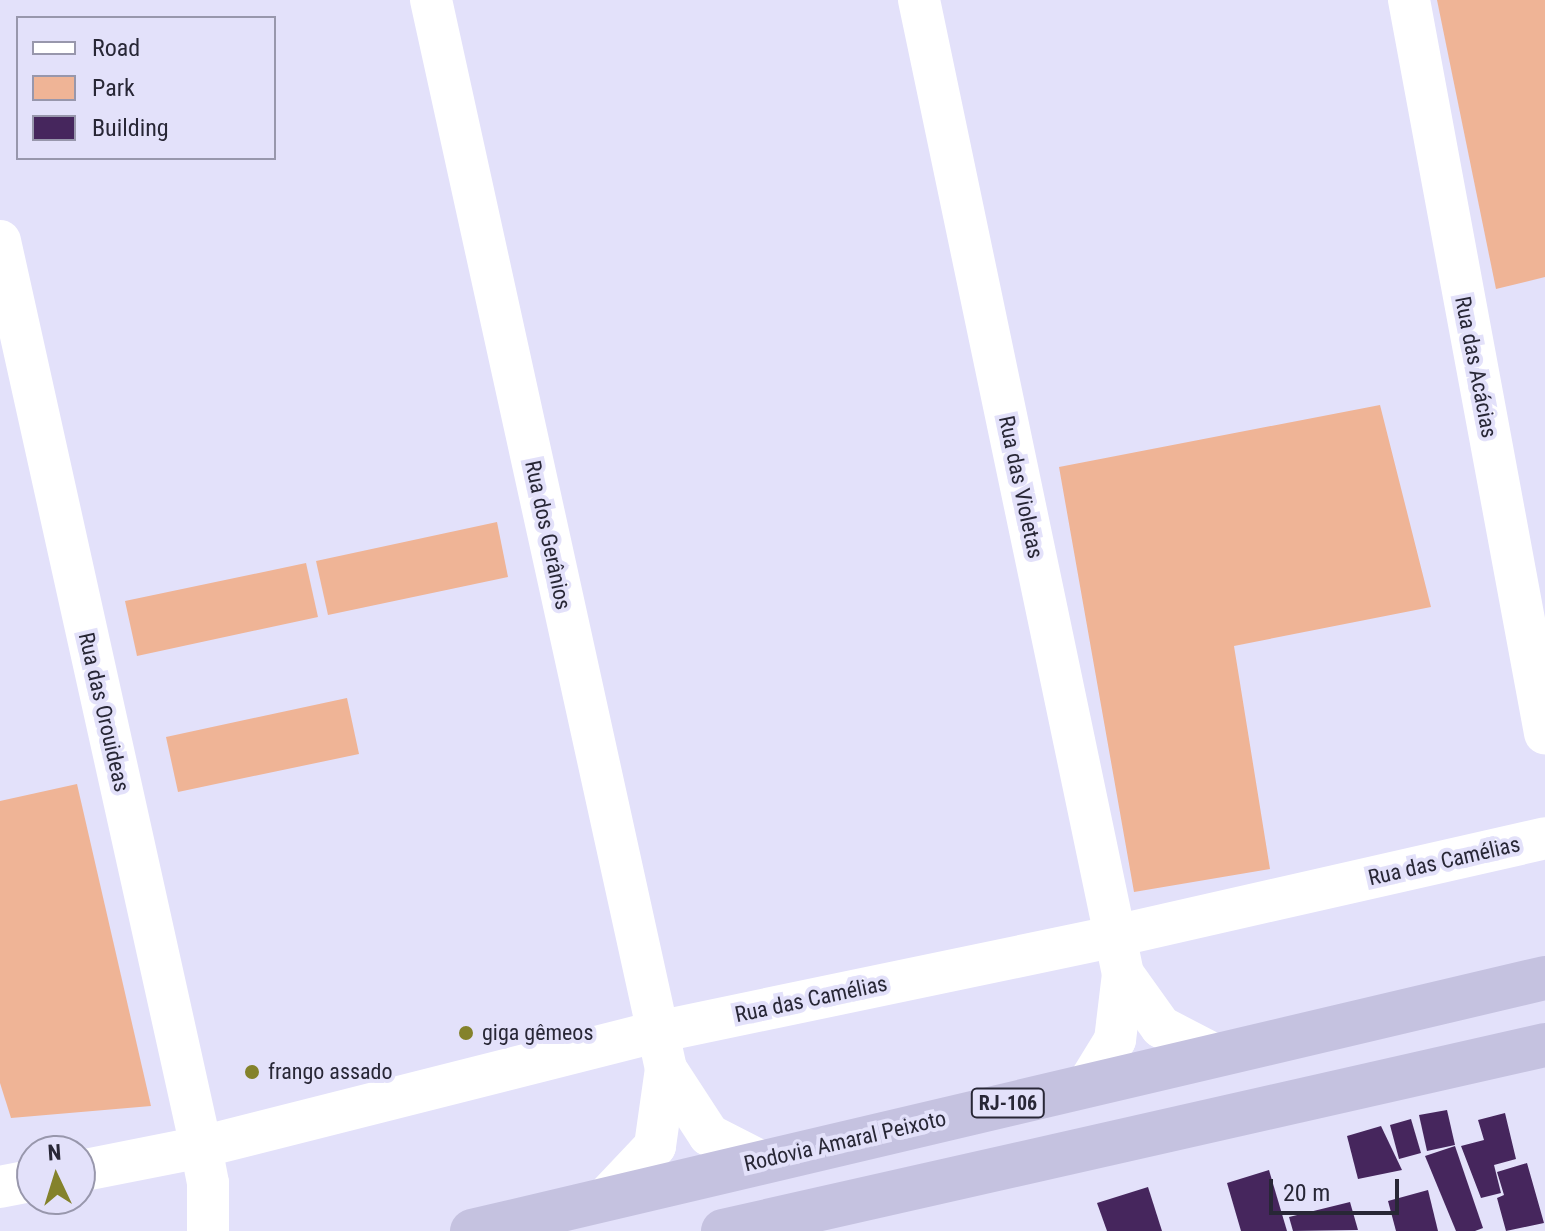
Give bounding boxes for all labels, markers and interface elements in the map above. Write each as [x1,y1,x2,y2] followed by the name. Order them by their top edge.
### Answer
[16,16,276,160] legend
[92,34,140,62] text: Road
[92,74,135,102] text: Park
[92,114,169,142] text: Building
[1449,294,1503,440] street label: Rua das Acácias
[993,413,1049,561] street label: Rua das Violetas
[519,458,577,612] street label: Rua dos Gerânios
[73,630,135,794] street label: Rua das Orouideas
[1366,831,1522,891] street label: Rua das Camélias
[732,970,890,1028] street label: Rua das Camélias
[482,1020,593,1046] place label: giga gêmeos
[457,1024,475,1042] marker: giga gêmeos
[268,1059,392,1085] place label: frango assado
[243,1063,261,1081] marker: frango assado
[970,1087,1046,1119] road number: RJ-106
[741,1105,949,1177] street label: Rodovia Amaral Peixoto
[16,1135,96,1215] north arrow
[47,1140,62,1165] text: N
[1273,1163,1403,1213] scale bar
[1283,1179,1330,1207] text: 20 m

